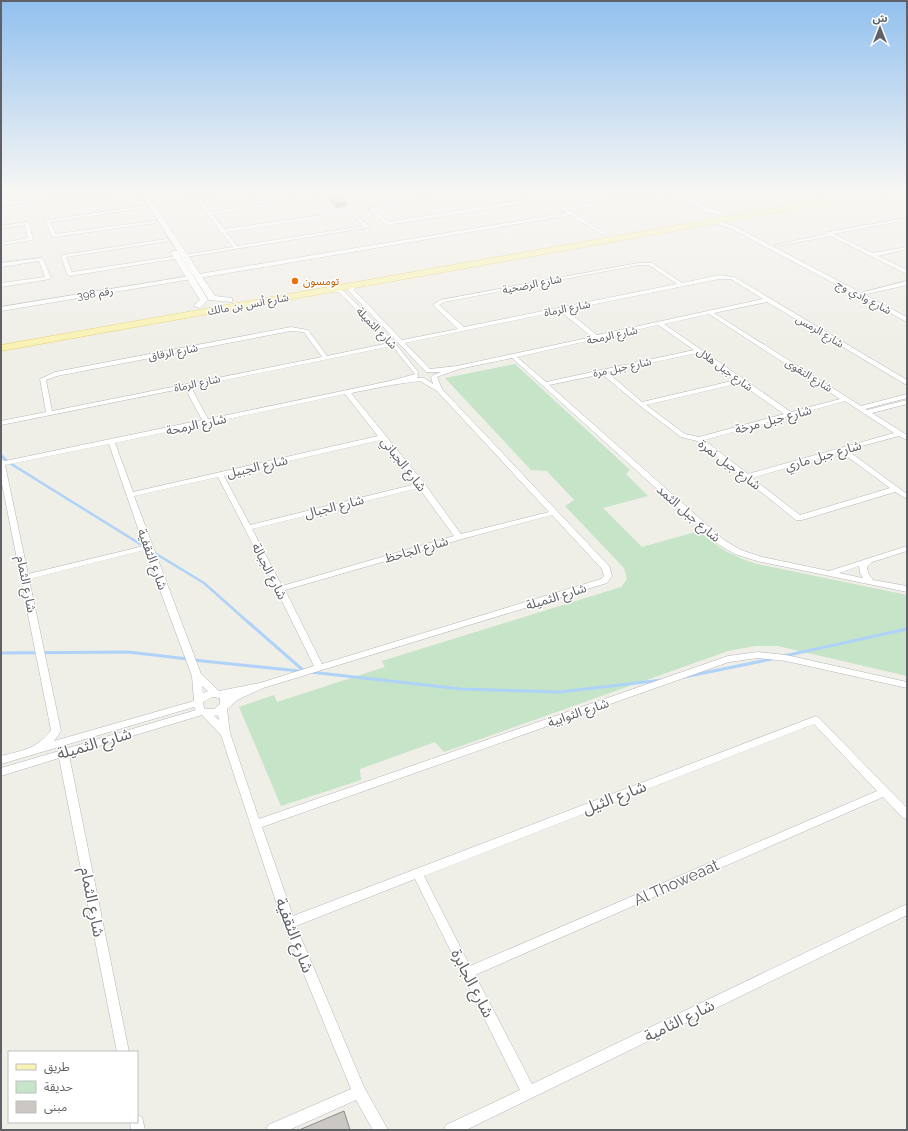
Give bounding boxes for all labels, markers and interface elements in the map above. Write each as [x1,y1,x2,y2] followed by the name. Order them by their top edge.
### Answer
[860,8,900,48] north arrow
[872,12,888,25] text: ش
[501,272,563,298] street label: شارع الرضحية
[303,275,339,288] place label: تومسون
[290,276,300,286] marker: تومسون
[833,278,894,320] street label: شارع وادي وج
[76,284,114,305] street label: رقم 398
[206,290,290,319] street label: شارع أنس بن مالك
[543,298,592,320] street label: شارع الرماة
[353,305,400,353] street label: شارع الثميلة
[793,312,846,352] street label: شارع الرمس
[585,324,639,348] street label: شارع الرمحة
[147,341,200,365] street label: شارع الرقاق
[694,345,755,395] street label: شارع جبل هلال
[592,355,653,381] street label: شارع جبل مرة
[782,356,835,396] street label: شارع التقوى
[173,372,222,396] street label: شارع الرماة
[733,402,814,440] street label: شارع جبل مرخة
[165,411,228,441] street label: شارع الرمحة
[375,434,429,496] street label: شارع الجباني
[694,436,764,495] street label: شارع جبل نمرة
[783,437,864,476] street label: شارع جبل ماري
[225,452,290,484] street label: شارع الجبيل
[652,482,724,547] street label: شارع جبل الثمد
[303,492,366,524] street label: شارع الجبال
[132,527,171,593] street label: شارع الثقفية
[383,533,451,569] street label: شارع الجاحظ
[246,540,290,603] street label: شارع الجبالة
[11,554,39,614] street label: شارع الثمام
[524,580,589,616] street label: شارع الثميلة
[546,695,612,733] street label: شارع الثوابية
[55,724,135,766] street label: شارع الثميلة
[580,777,650,821] street label: شارع الثيل
[631,855,722,910] street label: Al Thoweaat
[73,866,109,939] street label: شارع الثمام
[269,895,318,976] street label: شارع الثقفية
[444,946,498,1022] street label: شارع الجابرة
[641,995,719,1048] street label: شارع الثامية
[8,1051,138,1123] legend
[44,1060,70,1075] text: طريق
[44,1080,73,1094] text: حديقة
[44,1100,67,1114] text: مبنى

